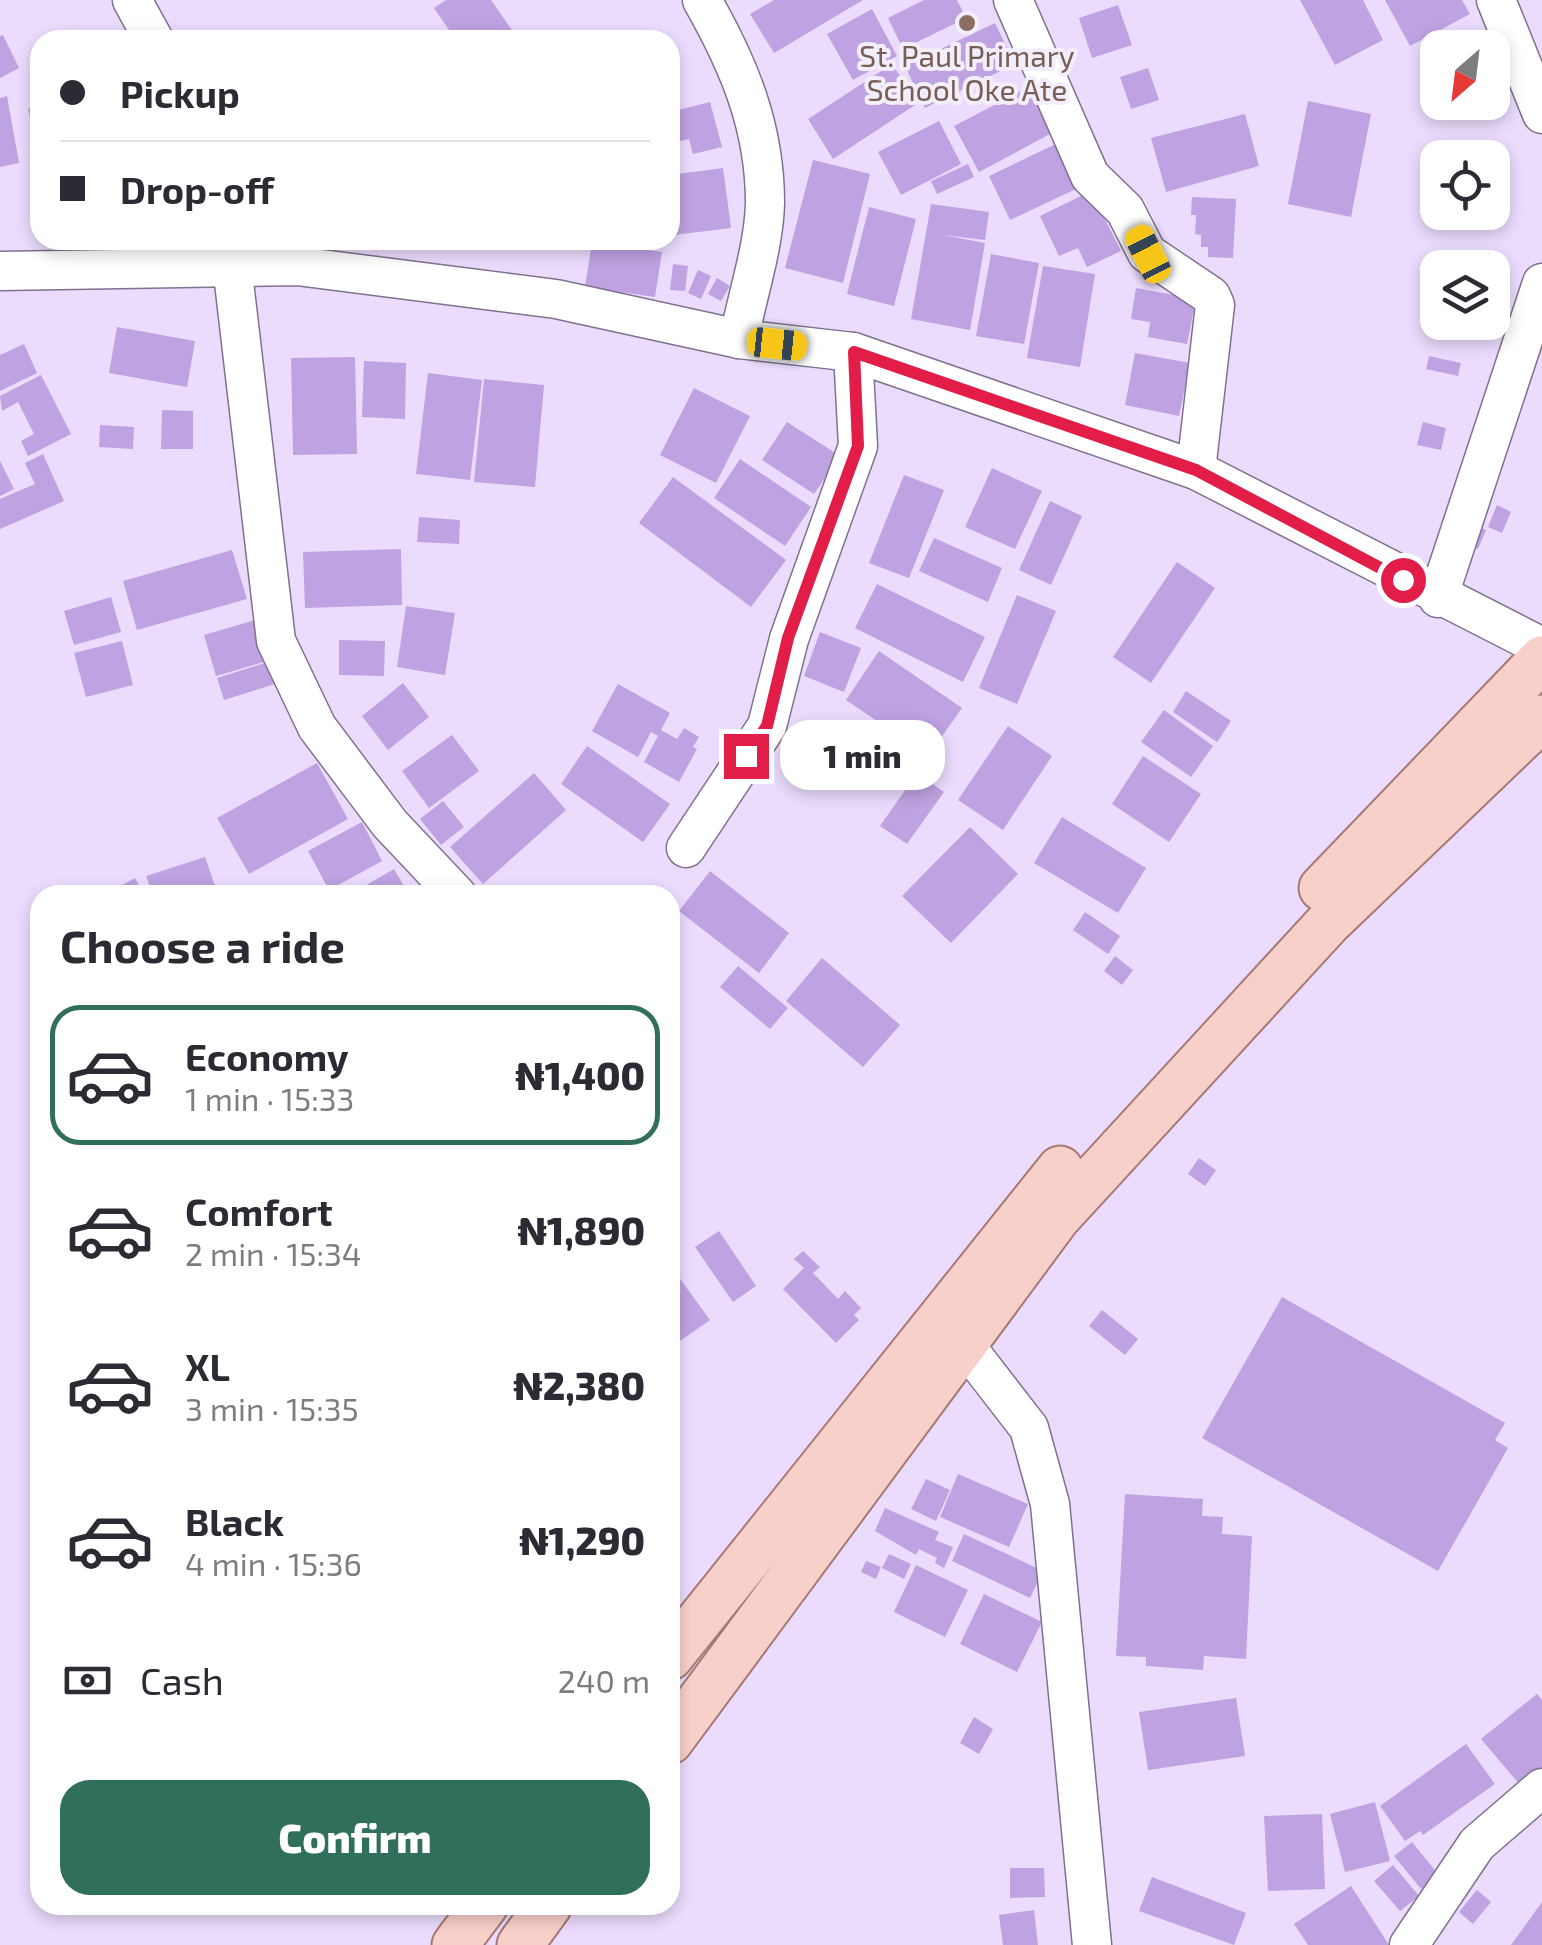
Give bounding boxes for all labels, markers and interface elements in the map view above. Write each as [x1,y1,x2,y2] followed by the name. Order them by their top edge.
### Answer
[956,12,978,34] marker: St. Paul Primary School Oke Ate
[1420,30,1510,120] north arrow
[1420,30,1510,340] map controls
[859,37,1075,107] place label: St. Paul Primary School Oke Ate
[120,70,240,116] text: Pickup
[1420,140,1510,230] button: locate
[120,166,274,212] text: Drop-off
[1121,220,1175,288] car
[1420,250,1510,340] button: layers
[746,326,808,362] car
[1381,558,1426,603] route start
[781,721,946,791] callout: 1 min
[724,734,769,779] route end
[823,736,902,774] text: 1 min
[60,918,345,972] text: Choose a ride
[65,1030,155,1120] icon: car
[185,1033,349,1079] text: Economy
[515,1052,645,1098] text: ₦1,400
[185,1079,354,1117] text: 1 min · 15:33
[65,1185,155,1275] icon: car
[185,1188,333,1234] text: Comfort
[518,1207,645,1253] text: ₦1,890
[185,1234,361,1272] text: 2 min · 15:34
[65,1340,155,1430] icon: car
[185,1343,230,1389] text: XL
[513,1362,645,1408] text: ₦2,380
[185,1389,359,1427] text: 3 min · 15:35
[65,1495,155,1585] icon: car
[185,1498,284,1544] text: Black
[519,1517,645,1563] text: ₦1,290
[185,1544,362,1582] text: 4 min · 15:36
[60,1653,115,1708] icon: cash
[140,1657,224,1703] text: Cash
[558,1661,650,1699] text: 240 m
[60,1780,650,1895] button: Confirm

